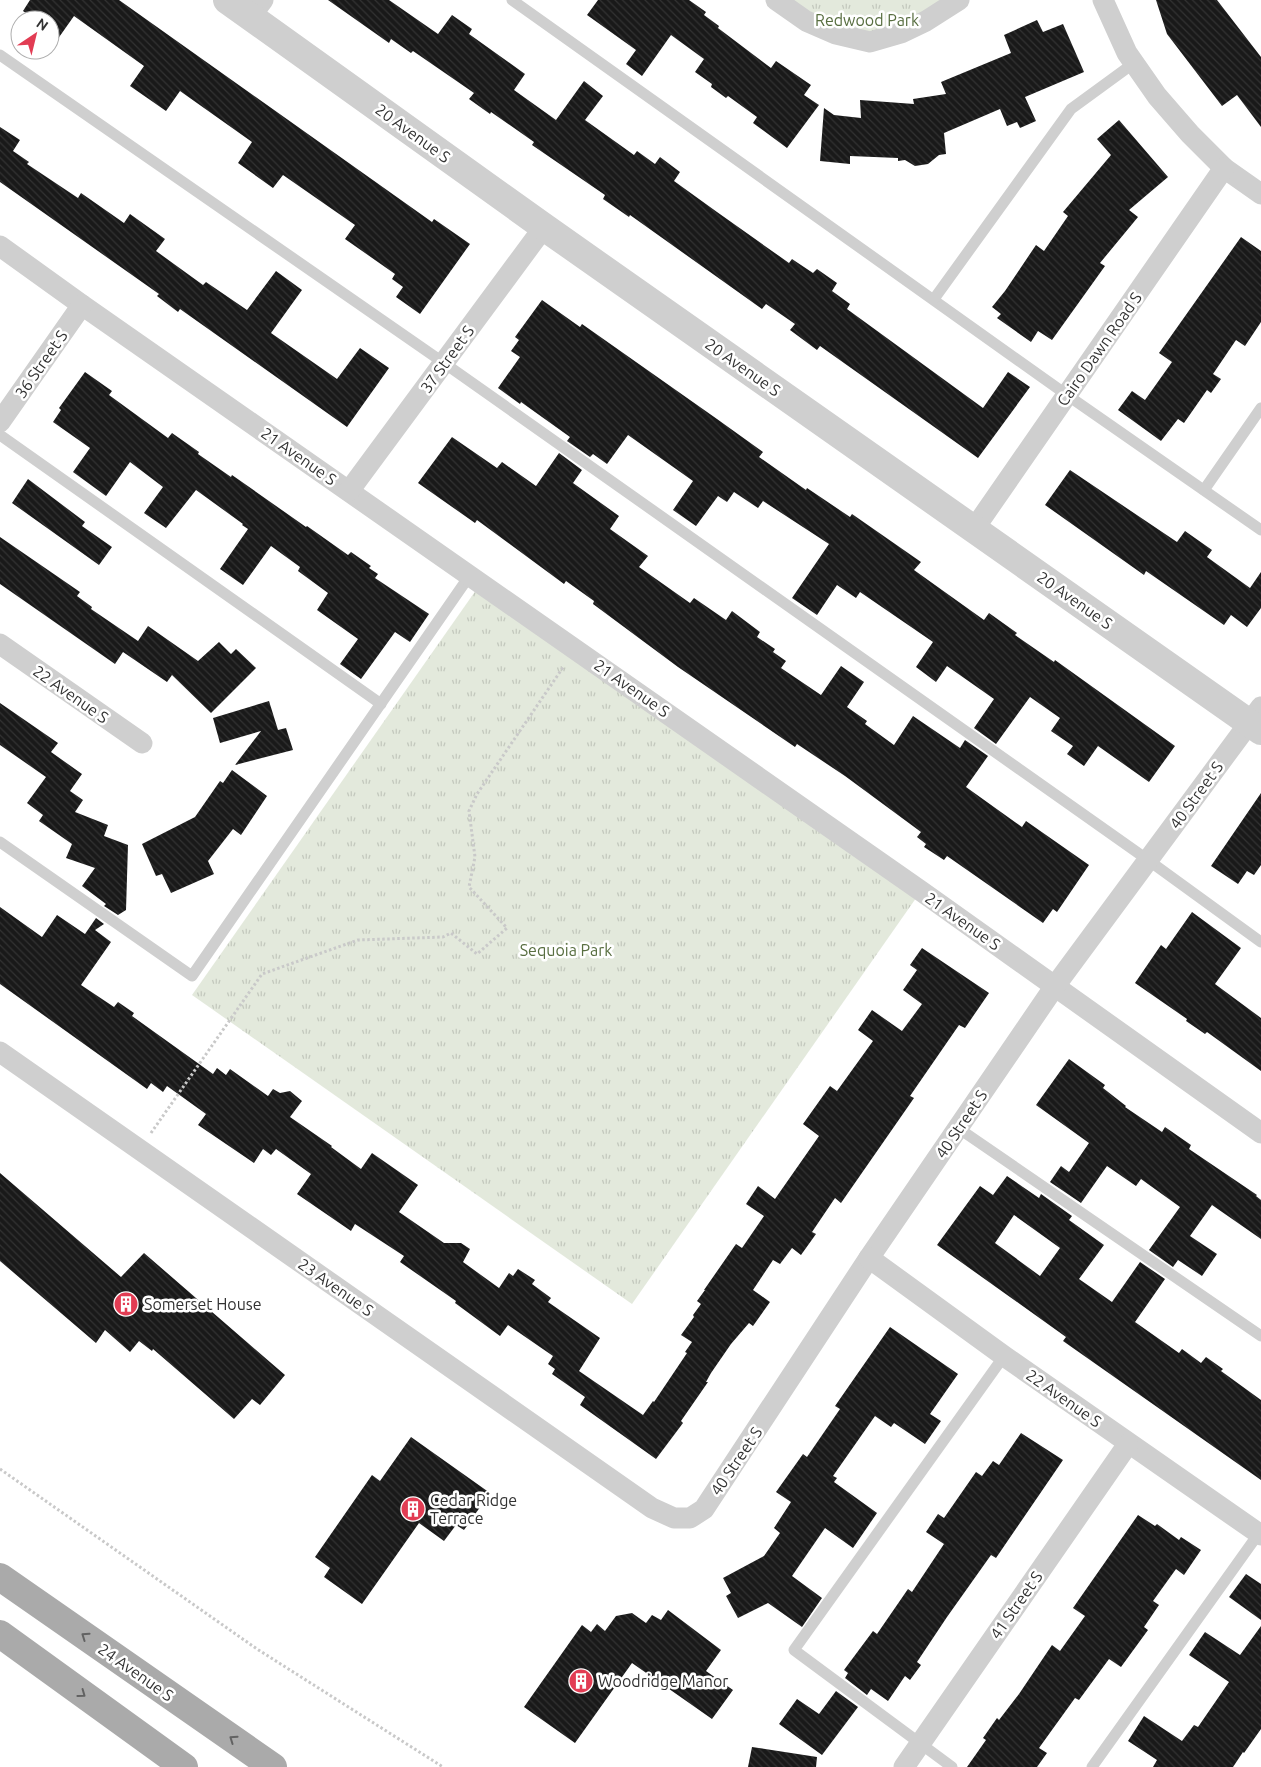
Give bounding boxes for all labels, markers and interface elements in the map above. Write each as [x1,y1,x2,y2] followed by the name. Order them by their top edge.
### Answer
[10,10,60,60] north arrow
[815,11,919,29] park label: Redwood Park
[34,15,51,34] text: N
[372,100,454,166] street label: 20 Avenue S
[1053,289,1145,409] street label: Cairo Dawn Road S
[417,322,477,396] street label: 37 Street S
[11,327,71,401] street label: 36 Street S
[702,334,784,400] street label: 20 Avenue S
[258,423,340,489] street label: 21 Avenue S
[1034,567,1116,633] street label: 20 Avenue S
[591,655,673,721] street label: 21 Avenue S
[30,661,112,727] street label: 22 Avenue S
[1166,758,1226,832] street label: 40 Street S
[922,888,1004,954] street label: 21 Avenue S
[520,941,612,959] park label: Sequoia Park
[932,1086,990,1162] street label: 40 Street S
[295,1254,377,1320] street label: 23 Avenue S
[113,1291,139,1317] building icon: Somerset House
[144,1295,262,1313] place label: Somerset House
[1023,1365,1105,1431] street label: 22 Avenue S
[707,1423,765,1499] street label: 40 Street S
[430,1491,517,1527] place label: Cedar Ridge Terrace
[400,1496,426,1522] building icon: Cedar Ridge Terrace
[986,1568,1046,1642] street label: 41 Street S
[81,1633,91,1642] one-way arrow
[95,1639,177,1705] street label: 24 Avenue S
[568,1668,594,1694] building icon: Woodridge Manor
[598,1672,728,1690] place label: Woodridge Manor
[76,1688,86,1697] one-way arrow
[229,1736,239,1745] one-way arrow

